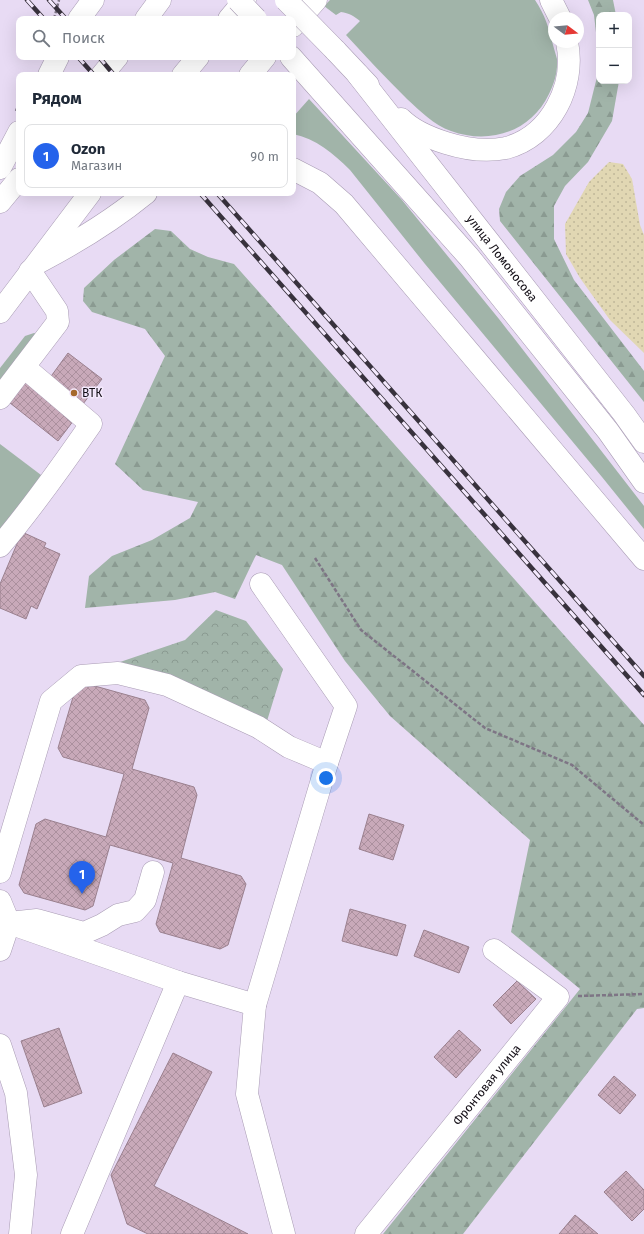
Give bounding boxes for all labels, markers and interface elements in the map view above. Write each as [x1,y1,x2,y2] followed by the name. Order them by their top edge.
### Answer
[548,12,584,48] north arrow
[596,12,632,84] map controls
[596,12,632,48] button: +
[16,16,296,60] search box
[30,27,52,49] icon: search
[62,29,105,47] text: Поиск
[596,48,632,84] button: −
[32,88,82,109] text: Рядом
[71,140,105,158] text: Ozon
[43,149,49,164] text: 1
[250,149,279,164] text: 90 m
[71,158,122,173] text: Магазин
[463,212,540,305] street label: улица Ломоносова
[82,386,102,400] place label: ВТК
[69,388,79,398] marker: ВТК
[316,768,336,788] your location
[69,861,95,894] pin: 1
[450,1042,524,1128] street label: Фронтовая улица

